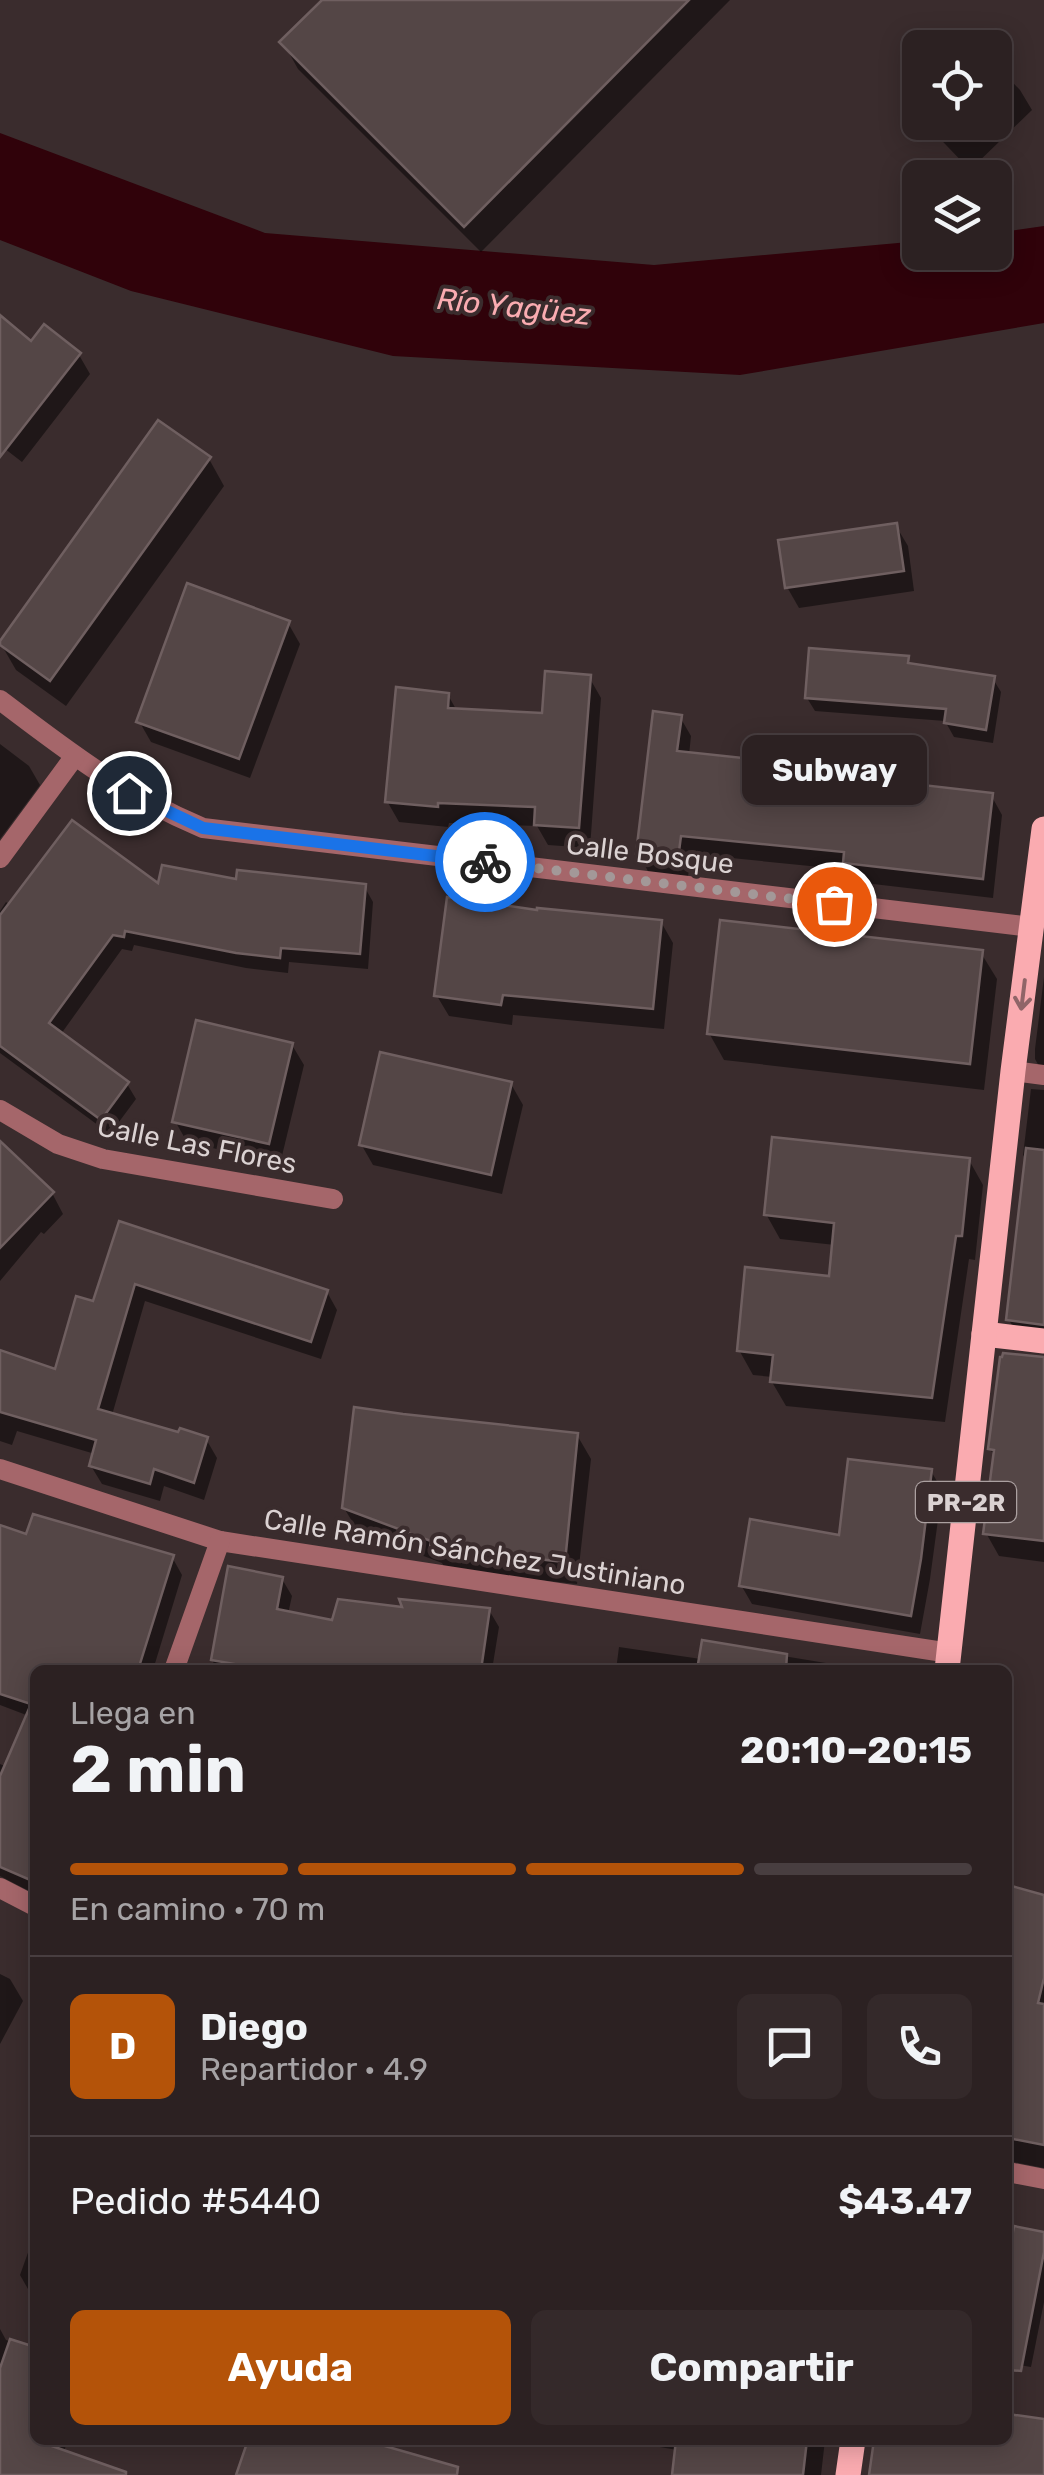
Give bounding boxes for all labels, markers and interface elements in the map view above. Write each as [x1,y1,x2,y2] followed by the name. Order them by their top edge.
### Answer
[902,30,1012,270] map controls
[902,30,1012,140] button: locate
[902,160,1012,270] button: layers
[435,281,593,333] water label: Río Yagüez
[742,734,926,804] callout: Subway
[87,751,172,836] pin
[772,751,897,789] text: Subway
[102,766,157,821] icon: home
[435,812,535,912] courier
[564,827,736,881] street label: Calle Bosque
[458,835,513,890] icon: bike
[792,862,877,947] pin
[807,877,862,932] icon: bag
[1013,979,1031,1011] one-way arrow
[95,1110,299,1180] street label: Calle Las Flores
[916,1482,1016,1522] road number: PR-2R
[262,1502,688,1602] street label: Calle Ramón Sánchez Justiniano
[70,1694,196,1732] text: Llega en
[740,1727,972,1773] text: 20:10–20:15
[70,1731,246,1808] text: 2 min
[70,1890,325,1928] text: En camino · 70 m
[737,1994,842,2099] button: chat
[867,1994,972,2099] button: phone
[200,2004,308,2050] text: Diego
[109,2023,136,2069] text: D
[200,2050,428,2088] text: Repartidor · 4.9
[70,2178,321,2224] text: Pedido #5440
[838,2178,972,2224] text: $43.47
[70,2310,511,2425] button: Ayuda
[531,2310,972,2425] button: Compartir

